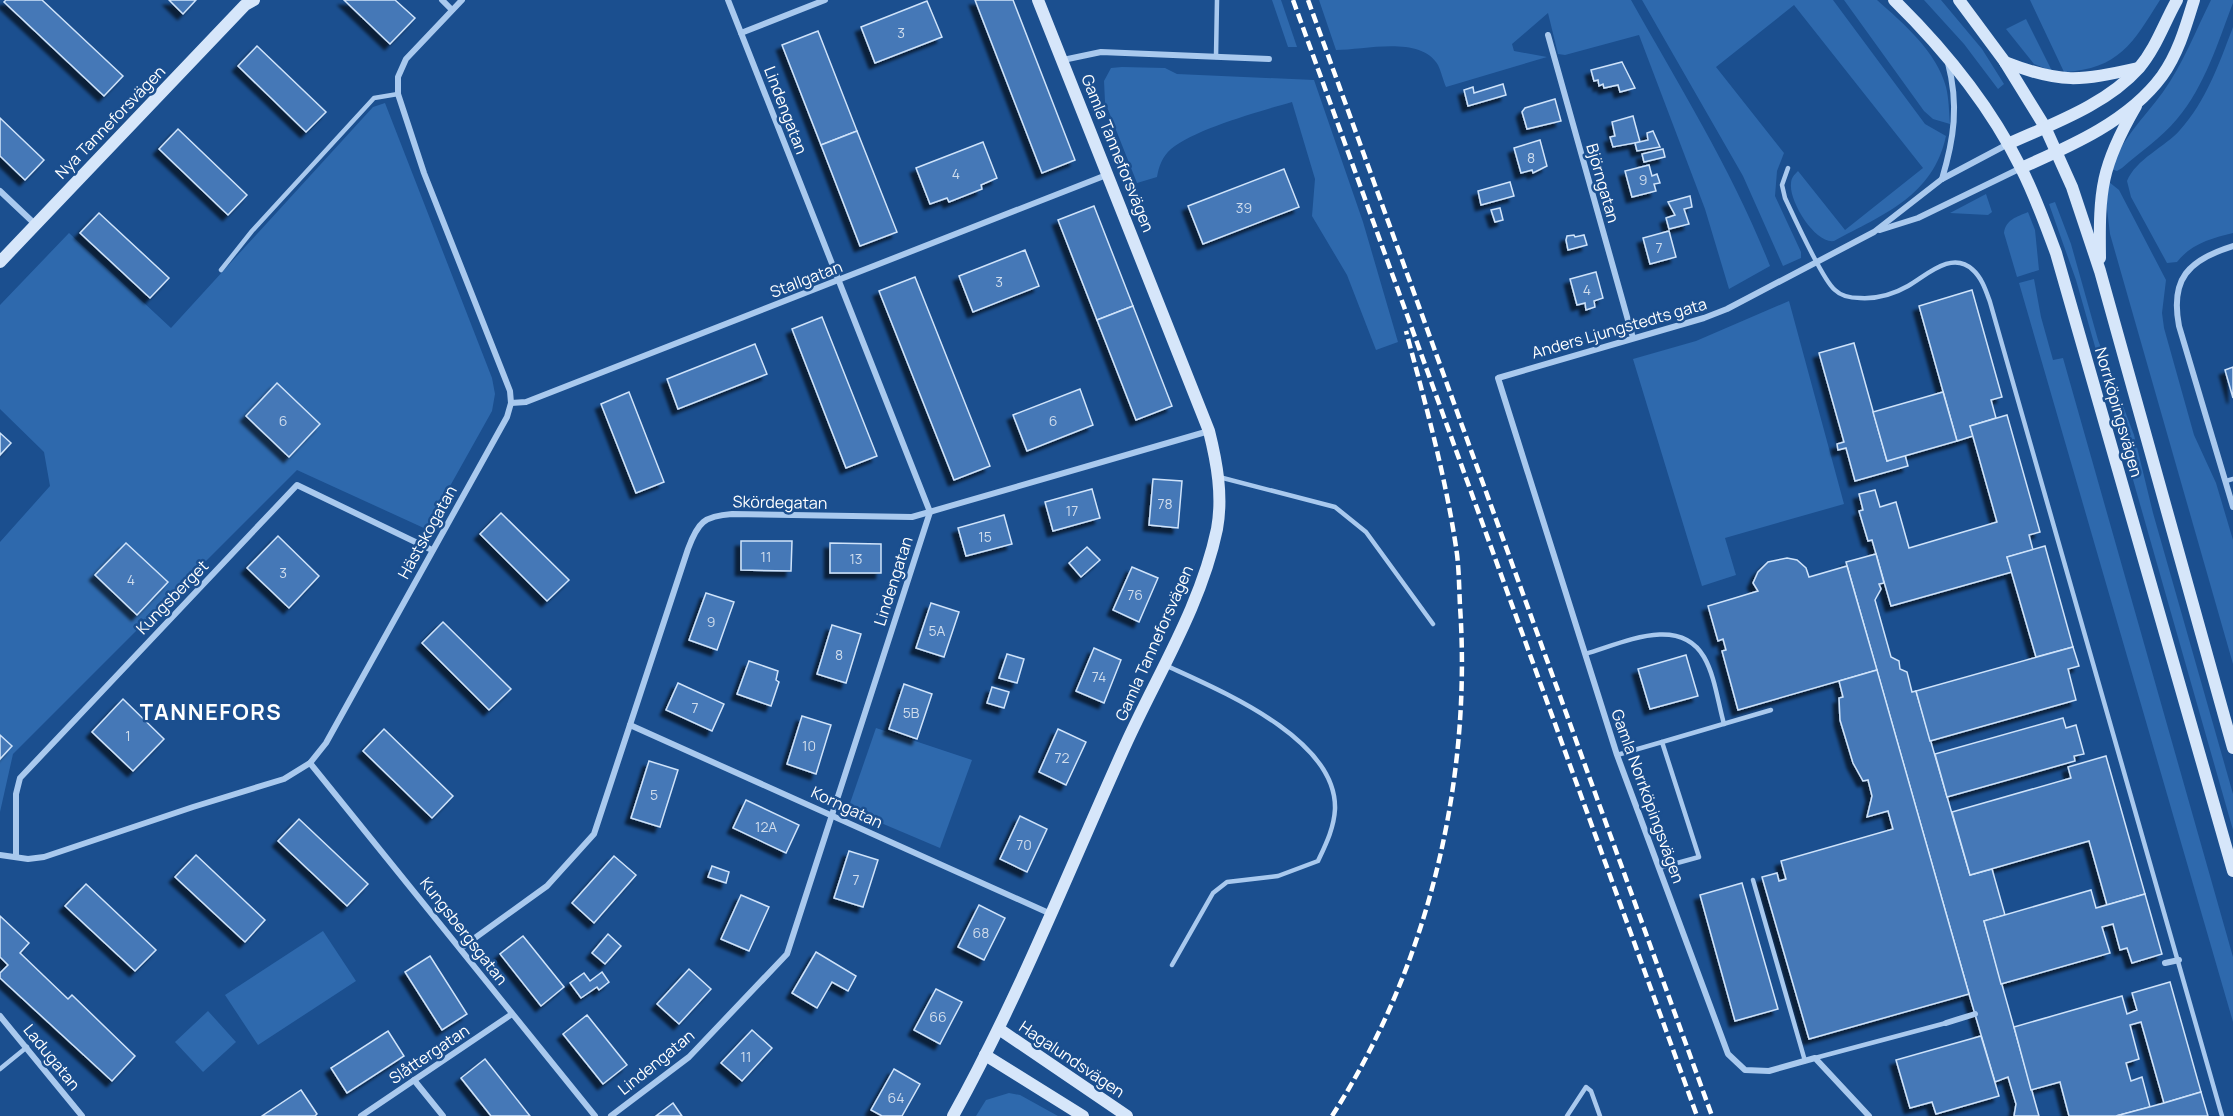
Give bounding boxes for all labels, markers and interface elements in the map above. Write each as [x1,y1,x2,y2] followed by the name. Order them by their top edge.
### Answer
[897,23,905,42] house number: 3
[50,60,170,184] street label: Nya Tanneforsvägen
[759,63,813,157] street label: Lindengatan
[1076,71,1160,235] street label: Gamla Tanneforsvägen
[1581,141,1625,225] street label: Björngatan
[1527,148,1535,167] house number: 8
[952,164,960,183] house number: 4
[1639,170,1647,189] house number: 9
[1236,198,1252,217] house number: 39
[1655,238,1663,257] house number: 7
[767,255,845,303] street label: Stallgatan
[995,272,1003,291] house number: 3
[1583,280,1591,299] house number: 4
[1529,292,1709,364] street label: Anders Ljungstedts gata
[2090,345,2148,479] street label: Norrköpingsvägen
[279,411,287,430] house number: 6
[1049,411,1057,430] house number: 6
[392,481,462,583] street label: Hästskogatan
[732,490,828,514] street label: Skördegatan
[1157,494,1173,513] house number: 78
[1066,501,1078,520] house number: 17
[978,527,992,546] house number: 15
[868,534,918,628] street label: Lindengatan
[761,547,771,566] house number: 11
[849,549,863,568] house number: 13
[131,555,213,639] street label: Kungsberget
[1110,562,1198,724] street label: Gamla Tanneforsvägen
[279,563,287,582] house number: 3
[127,570,135,589] house number: 4
[1127,585,1143,604] house number: 76
[707,612,715,631] house number: 9
[929,621,946,640] house number: 5A
[835,645,843,664] house number: 8
[1092,667,1106,686] house number: 74
[140,697,282,727] district label: TANNEFORS
[691,698,699,717] house number: 7
[903,703,920,722] house number: 5B
[1606,706,1690,886] street label: Gamla Norrköpingsvägen
[125,726,131,745] house number: 1
[802,736,816,755] house number: 10
[1054,748,1070,767] house number: 72
[808,781,886,833] street label: Korngatan
[650,785,658,804] house number: 5
[755,817,777,836] house number: 12A
[1016,835,1032,854] house number: 70
[852,870,860,889] house number: 7
[415,873,513,989] street label: Kungsbergsgatan
[973,923,989,942] house number: 68
[929,1007,947,1026] house number: 66
[1015,1015,1129,1103] street label: Hagalundsvägen
[19,1019,85,1095] street label: Ladugatan
[385,1019,473,1089] street label: Slåttergatan
[613,1024,699,1100] street label: Lindengatan
[741,1047,751,1066] house number: 11
[888,1088,904,1107] house number: 64

